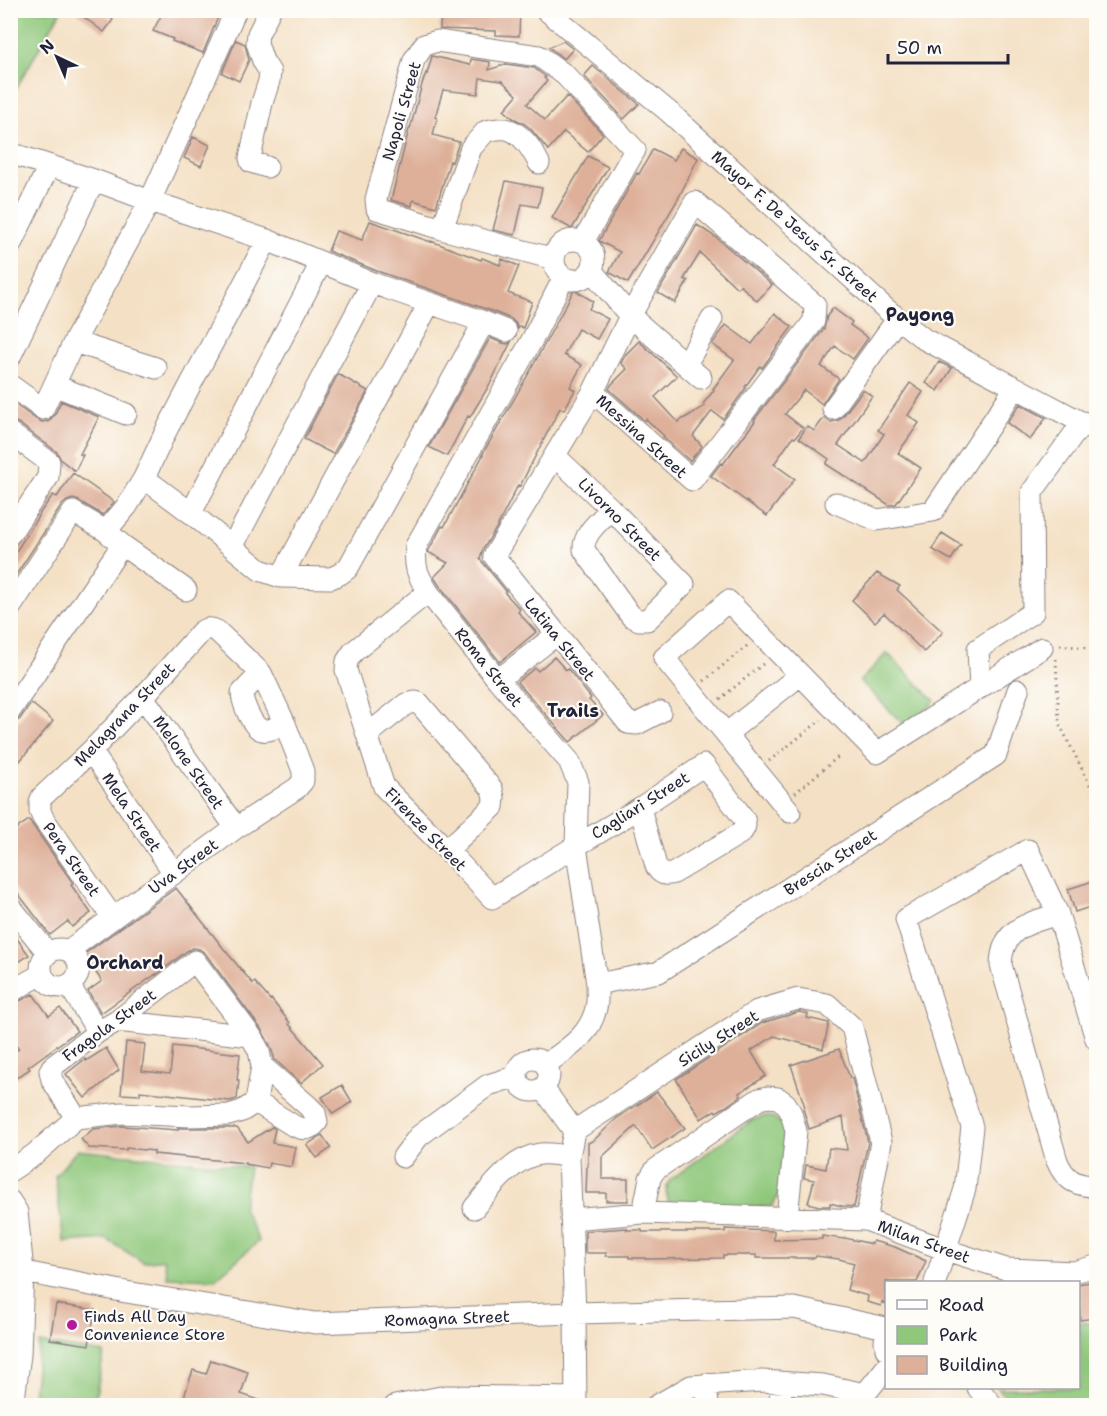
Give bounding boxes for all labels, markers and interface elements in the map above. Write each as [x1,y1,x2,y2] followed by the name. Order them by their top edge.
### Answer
[27,27,87,87] north arrow
[888,27,1008,65] scale bar
[35,35,59,59] text: N
[897,36,942,60] text: 50 m
[377,59,426,163] street label: Napoli Street
[707,146,882,307] street label: Mayor F. De Jesus Sr. Street
[886,303,955,327] district label: Payong
[592,390,692,483] street label: Messina Street
[573,473,666,566] street label: Livorno Street
[520,593,600,685] street label: Latina Street
[450,623,527,711] street label: Roma Street
[69,658,179,771] street label: Melagrana Street
[547,699,599,723] district label: Trails
[149,711,229,813] street label: Melone Street
[587,767,693,844] street label: Cagliari Street
[97,769,166,856] street label: Mela Street
[380,783,471,876] street label: Firenze Street
[38,818,105,901] street label: Pera Street
[780,825,881,900] street label: Brescia Street
[144,834,222,899] street label: Uva Street
[86,951,164,975] district label: Orchard
[58,984,160,1067] street label: Fragola Street
[674,1005,763,1072] street label: Sicily Street
[875,1215,973,1268] street label: Milan Street
[885,1281,1080,1389] legend
[939,1293,984,1317] text: Road
[84,1306,225,1345] place label: Finds All Day Convenience Store
[384,1306,510,1331] street label: Romagna Street
[65,1318,79,1332] marker: Finds All Day Convenience Store
[939,1323,978,1347] text: Park
[939,1353,1008,1377] text: Building

